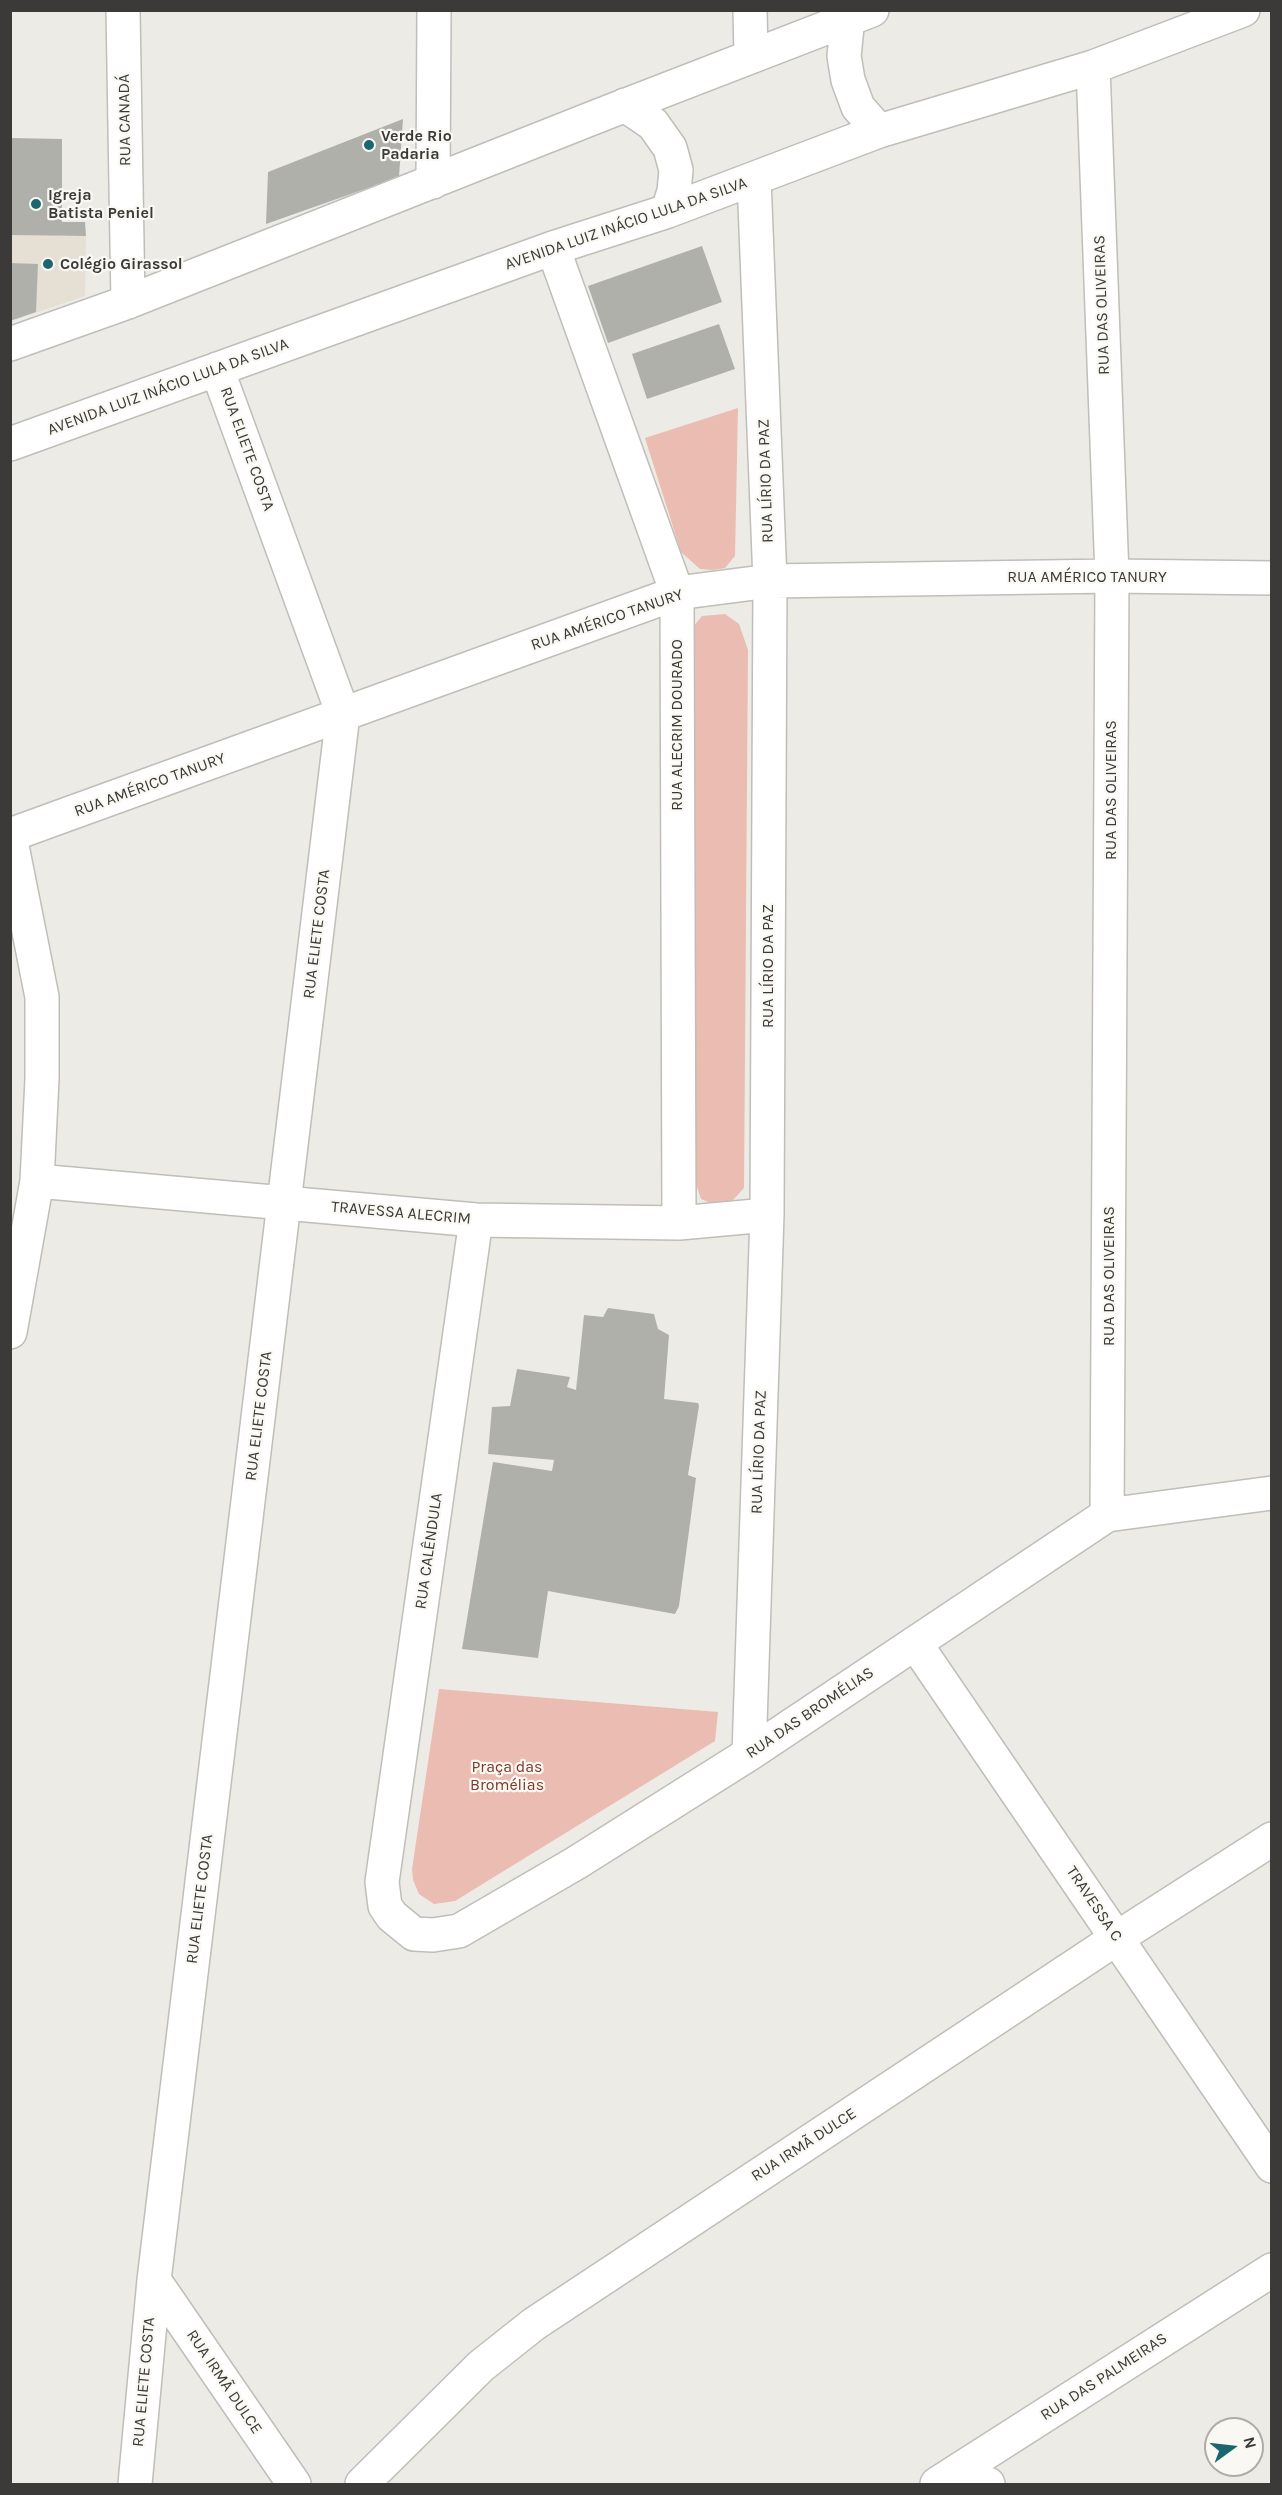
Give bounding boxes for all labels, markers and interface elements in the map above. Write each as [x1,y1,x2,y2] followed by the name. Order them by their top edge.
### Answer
[115,74,135,166] street label: RUA CANADÁ
[381,126,452,164] place label: Verde Rio Padaria
[362,138,376,152] marker: Verde Rio Padaria
[502,173,750,275] street label: AVENIDA LUIZ INÁCIO LULA DA SILVA
[48,185,154,223] place label: Igreja Batista Peniel
[29,197,43,211] marker: Igreja Batista Peniel
[1090,235,1114,375] street label: RUA DAS OLIVEIRAS
[60,254,183,274] place label: Colégio Girassol
[41,257,55,271] marker: Colégio Girassol
[45,334,291,440] street label: AVENIDA LUIZ INÁCIO LULA DA SILVA
[216,384,278,514] street label: RUA ELIETE COSTA
[754,419,778,543] street label: RUA LÍRIO DA PAZ
[1007,567,1167,587] street label: RUA AMÉRICO TANURY
[528,585,686,655] street label: RUA AMÉRICO TANURY
[667,639,687,811] street label: RUA ALECRIM DOURADO
[1101,720,1121,860] street label: RUA DAS OLIVEIRAS
[72,749,228,821] street label: RUA AMÉRICO TANURY
[300,868,334,1000] street label: RUA ELIETE COSTA
[758,904,778,1028] street label: RUA LÍRIO DA PAZ
[330,1197,472,1229] street label: TRAVESSA ALECRIM
[1099,1206,1119,1346] street label: RUA DAS OLIVEIRAS
[242,1350,276,1482] street label: RUA ELIETE COSTA
[747,1390,771,1514] street label: RUA LÍRIO DA PAZ
[411,1492,447,1610] street label: RUA CALÊNDULA
[742,1663,878,1763] street label: RUA DAS BROMÉLIAS
[470,1757,544,1795] park label: Praça das Bromélias
[183,1833,217,1965] street label: RUA ELIETE COSTA
[1062,1863,1126,1945] street label: TRAVESSA C
[748,2104,860,2186] street label: RUA IRMÃ DULCE
[129,2316,159,2448] street label: RUA ELIETE COSTA
[182,2326,266,2438] street label: RUA IRMÃ DULCE
[1037,2329,1171,2425] street label: RUA DAS PALMEIRAS
[1204,2417,1264,2477] north arrow
[1239,2435,1261,2451] text: N

